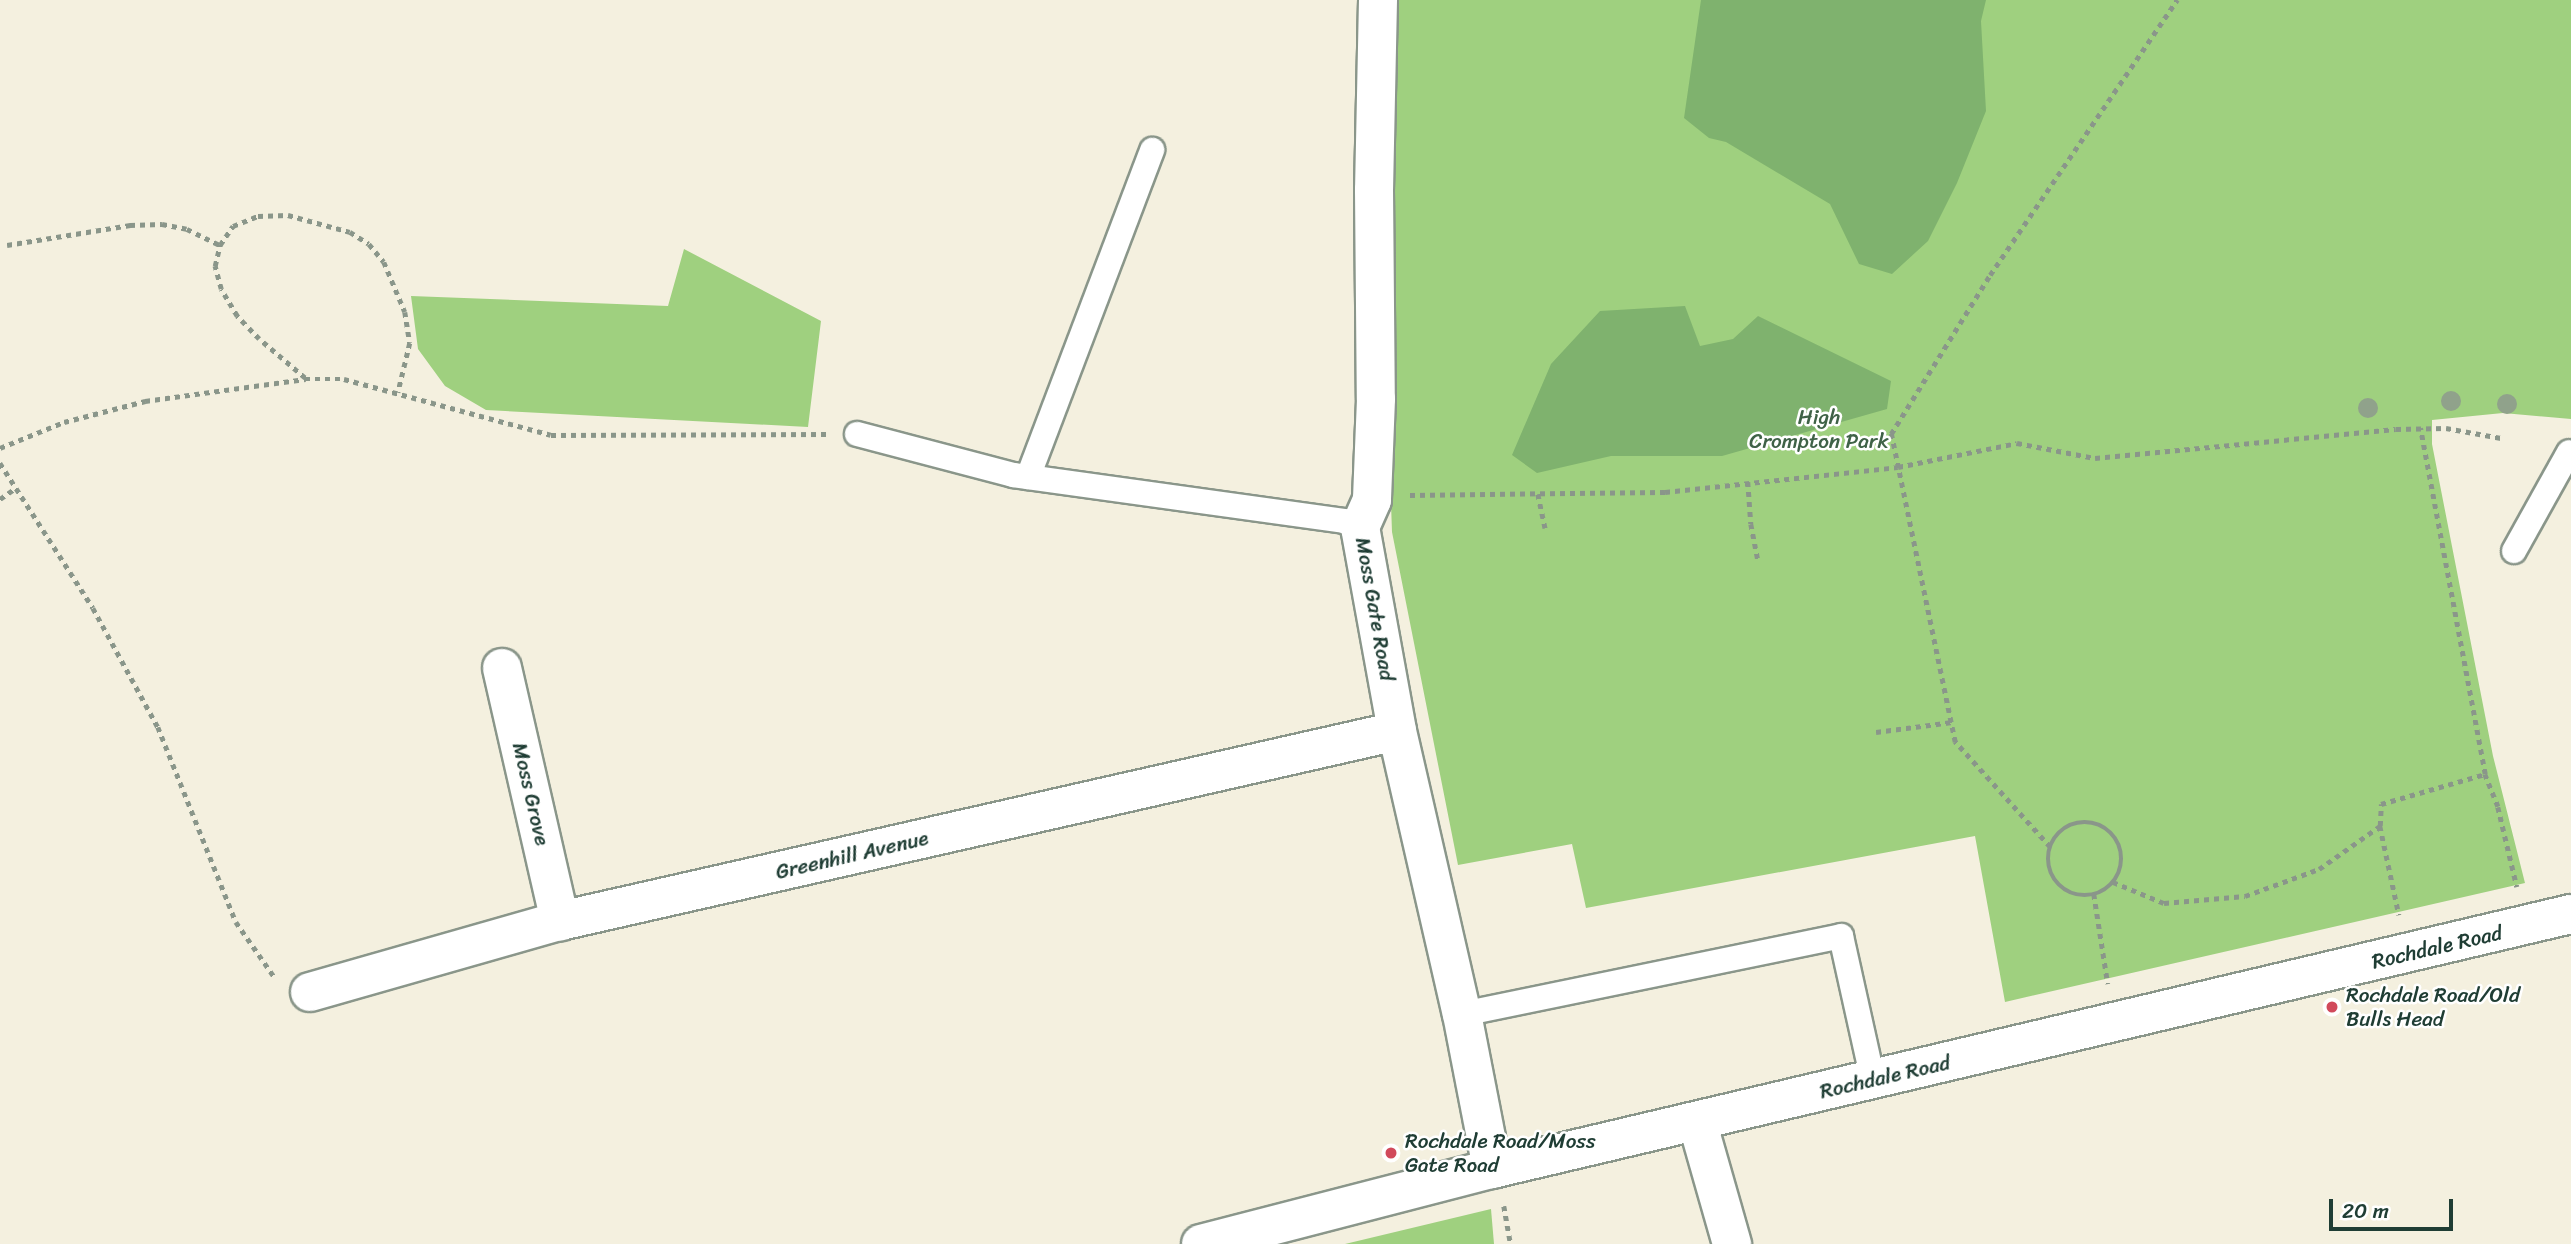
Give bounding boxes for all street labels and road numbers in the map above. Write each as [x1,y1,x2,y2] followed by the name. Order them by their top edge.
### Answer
[1350,535,1400,683] street label: Moss Gate Road
[507,740,555,848] street label: Moss Grove
[773,825,931,885] street label: Greenhill Avenue
[2369,920,2505,974] street label: Rochdale Road
[1817,1050,1953,1104] street label: Rochdale Road

